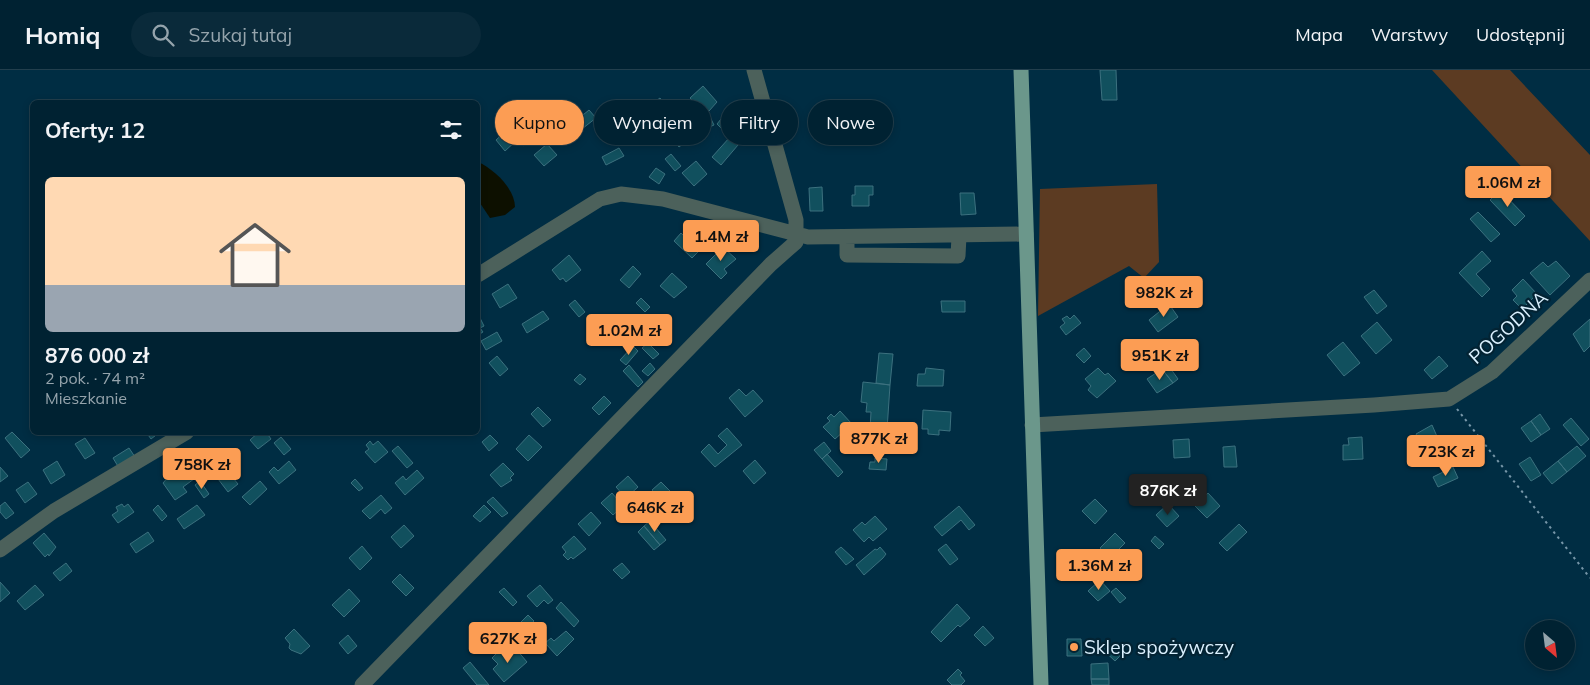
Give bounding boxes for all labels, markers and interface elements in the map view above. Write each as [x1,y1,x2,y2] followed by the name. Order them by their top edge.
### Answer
[131,12,481,57] search box
[25,20,101,50] text: Homiq
[149,21,177,49] icon: search
[189,23,292,47] text: Szukaj tutaj
[1295,23,1343,46] text: Mapa
[1371,23,1448,46] text: Warstwy
[1476,23,1565,46] text: Udostępnij
[495,100,584,145] chip: Kupno
[594,100,711,145] chip: Wynajem
[721,100,798,145] chip: Filtry
[808,100,893,145] chip: Nowe
[437,116,465,144] icon: filters
[45,117,145,143] text: Oferty: 12
[1456,166,1560,208] pin: 1.06M zł
[1476,172,1540,192] text: 1.06M zł
[210,210,300,300] icon: home
[675,220,767,262] pin: 1.4M zł
[694,226,748,246] text: 1.4M zł
[1118,276,1210,318] pin: 982K zł
[1136,282,1192,302] text: 982K zł
[1464,285,1552,369] street label: POGODNA
[577,314,681,356] pin: 1.02M zł
[597,320,661,340] text: 1.02M zł
[1114,338,1206,381] pin: 951K zł
[45,342,149,368] text: 876 000 zł
[1132,345,1188,365] text: 951K zł
[45,368,145,388] text: 2 pok. · 74 m²
[45,388,127,408] text: Mieszkanie
[833,422,925,464] pin: 877K zł
[851,428,907,448] text: 877K zł
[1400,434,1492,477] pin: 723K zł
[1418,441,1474,461] text: 723K zł
[156,448,248,490] pin: 758K zł
[174,454,230,474] text: 758K zł
[1122,474,1214,516] pin: 876K zł
[1140,480,1196,500] text: 876K zł
[609,490,701,533] pin: 646K zł
[627,497,683,517] text: 646K zł
[1047,548,1151,591] pin: 1.36M zł
[1067,555,1131,575] text: 1.36M zł
[1525,620,1575,670] north arrow
[1525,620,1575,670] map controls
[462,622,554,664] pin: 627K zł
[480,628,536,648] text: 627K zł
[1084,635,1234,659] place label: Sklep spożywczy
[1068,641,1080,653] marker: Sklep spożywczy

